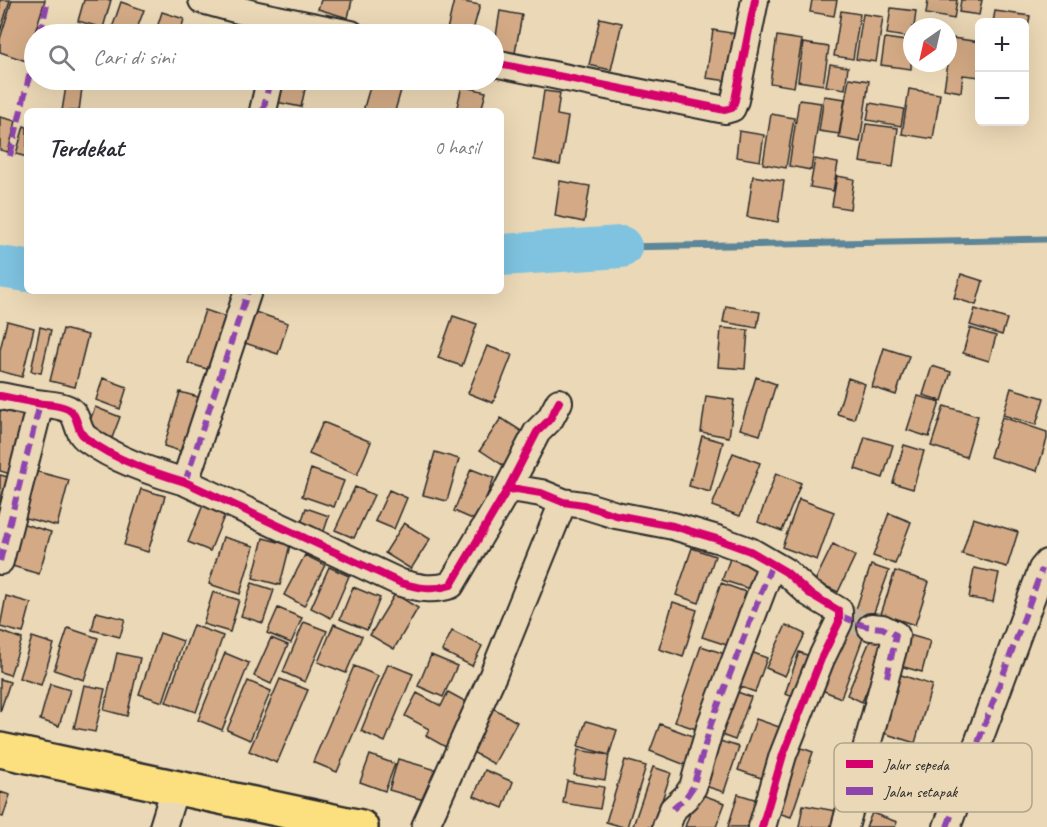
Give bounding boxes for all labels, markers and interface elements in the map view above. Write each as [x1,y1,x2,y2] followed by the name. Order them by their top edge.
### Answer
[903,18,957,72] north arrow
[975,18,1029,126] map controls
[975,18,1029,72] button: +
[24,24,504,90] search box
[45,41,78,74] icon: search
[93,43,174,71] text: Cari di sini
[975,72,1029,126] button: −
[48,131,124,164] text: Terdekat
[434,135,480,160] text: 0 hasil
[834,743,1032,812] legend
[883,755,950,775] text: Jalur sepeda
[883,782,958,802] text: Jalan setapak

